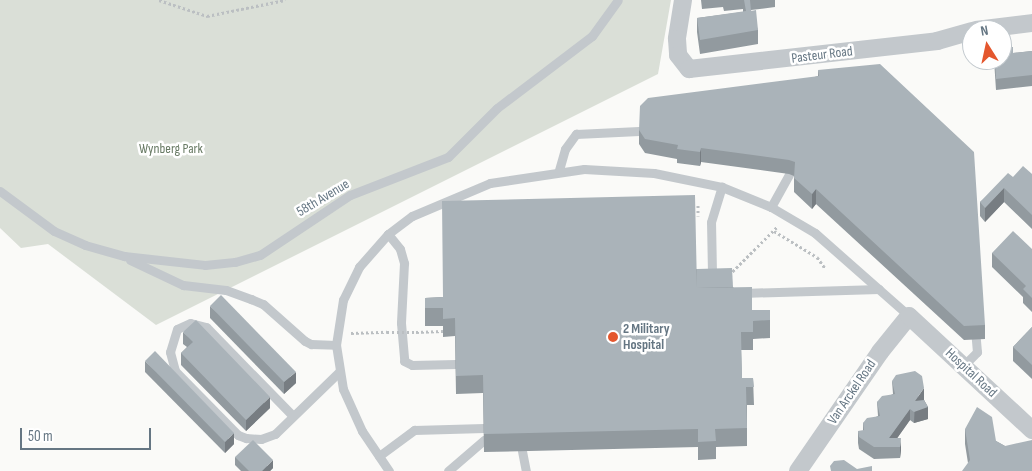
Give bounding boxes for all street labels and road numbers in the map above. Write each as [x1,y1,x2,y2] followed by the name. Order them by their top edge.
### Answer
[791,43,853,67] street label: Pasteur Road
[294,176,352,220] street label: 58th Avenue
[942,345,1000,401] street label: Hospital Road
[824,357,880,427] street label: Van Arckel Road

